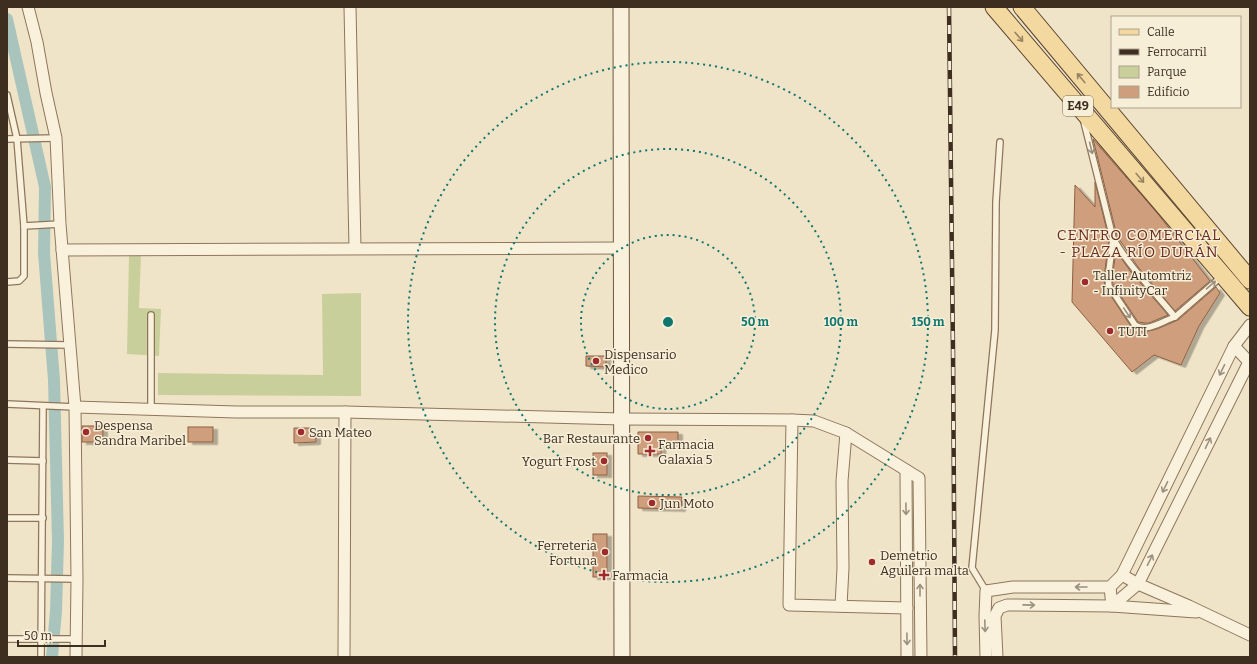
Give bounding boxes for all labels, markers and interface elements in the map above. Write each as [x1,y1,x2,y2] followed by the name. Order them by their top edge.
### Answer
[1111,16,1241,108] legend
[1147,25,1175,39] text: Calle
[1014,31,1023,41] one-way arrow
[1147,45,1207,59] text: Ferrocarril
[1147,65,1186,79] text: Parque
[1076,73,1085,83] one-way arrow
[1147,85,1189,99] text: Edificio
[1063,96,1093,116] road number: E49
[1087,141,1095,154] one-way arrow
[1135,173,1144,184] one-way arrow
[1057,226,1221,261] district label: CENTRO COMERCIAL - PLAZA RÍO DURÁN
[1093,268,1192,298] place label: Taller Automtriz - InfinityCar
[1080,277,1090,287] marker: Taller Automtriz - InfinityCar
[1206,281,1217,290] one-way arrow
[1123,308,1131,319] one-way arrow
[661,315,675,329] centre of rings
[741,315,769,329] text: 50 m
[824,315,859,329] text: 100 m
[912,315,945,329] text: 150 m
[1118,324,1147,339] place label: TUTI
[1105,326,1115,336] marker: TUTI
[604,347,677,377] place label: Dispensario Medico
[591,356,601,366] marker: Dispensario Medico
[1218,364,1225,376] one-way arrow
[94,418,186,448] place label: Despensa Sandra Maribel
[309,425,372,440] place label: San Mateo
[81,427,91,437] marker: Despensa Sandra Maribel
[296,427,306,437] marker: San Mateo
[543,431,640,446] place label: Bar Restaurante
[643,433,653,443] marker: Bar Restaurante
[658,437,714,467] place label: Farmacia Galaxia 5
[1205,438,1212,450] one-way arrow
[645,446,655,456] marker: Farmacia Galaxia 5
[522,454,596,469] place label: Yogurt Frost
[599,456,609,466] marker: Yogurt Frost
[1161,481,1168,493] one-way arrow
[659,496,714,511] place label: Jun Moto
[647,498,657,508] marker: Jun Moto
[902,502,910,515] one-way arrow
[537,538,597,568] place label: Ferreteria Fortuna
[600,547,610,557] marker: Ferreteria Fortuna
[880,548,969,578] place label: Demetrio Aguilera malta
[1147,554,1154,566] one-way arrow
[867,557,877,567] marker: Demetrio Aguilera malta
[612,568,668,583] place label: Farmacia
[599,570,609,580] marker: Farmacia
[1075,583,1088,591] one-way arrow
[916,584,924,597] one-way arrow
[1022,601,1035,609] one-way arrow
[981,619,989,632] one-way arrow
[18,622,105,648] scale bar
[24,629,53,643] text: 50 m
[903,632,911,645] one-way arrow

